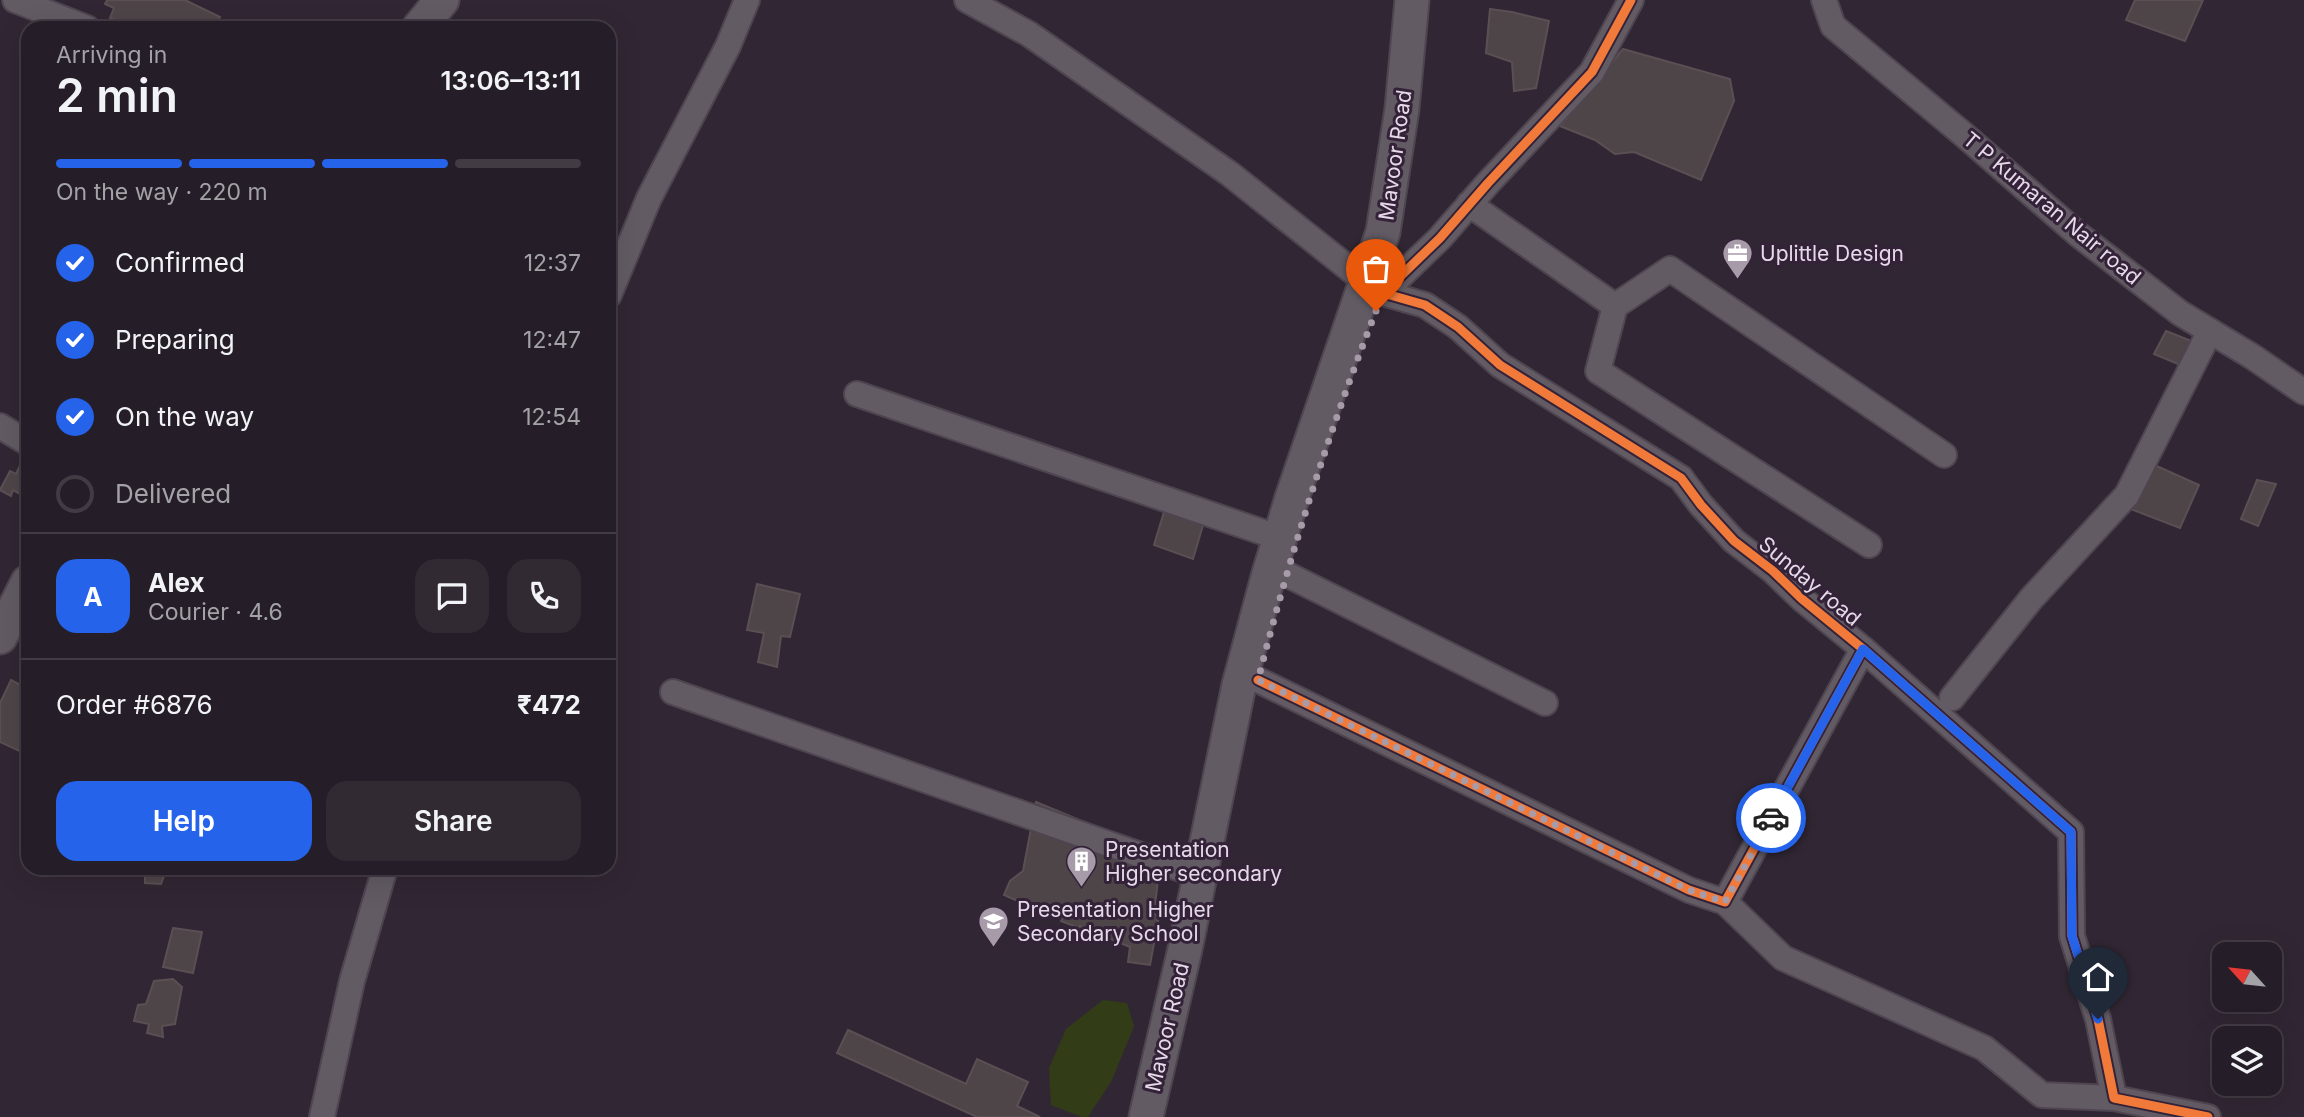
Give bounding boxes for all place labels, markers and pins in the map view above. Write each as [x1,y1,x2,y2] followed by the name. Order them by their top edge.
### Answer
[1720,236,1754,280] office icon: Uplittle Design
[1346,239,1406,311] pin
[1760,241,1904,266] place label: Uplittle Design
[1105,837,1282,886] place label: Presentation Higher secondary
[1065,844,1099,888] building icon: Presentation Higher secondary
[1017,897,1214,946] place label: Presentation Higher Secondary School
[977,904,1011,948] school or university icon: Presentation Higher Secondary School
[2068,947,2128,1019] pin

